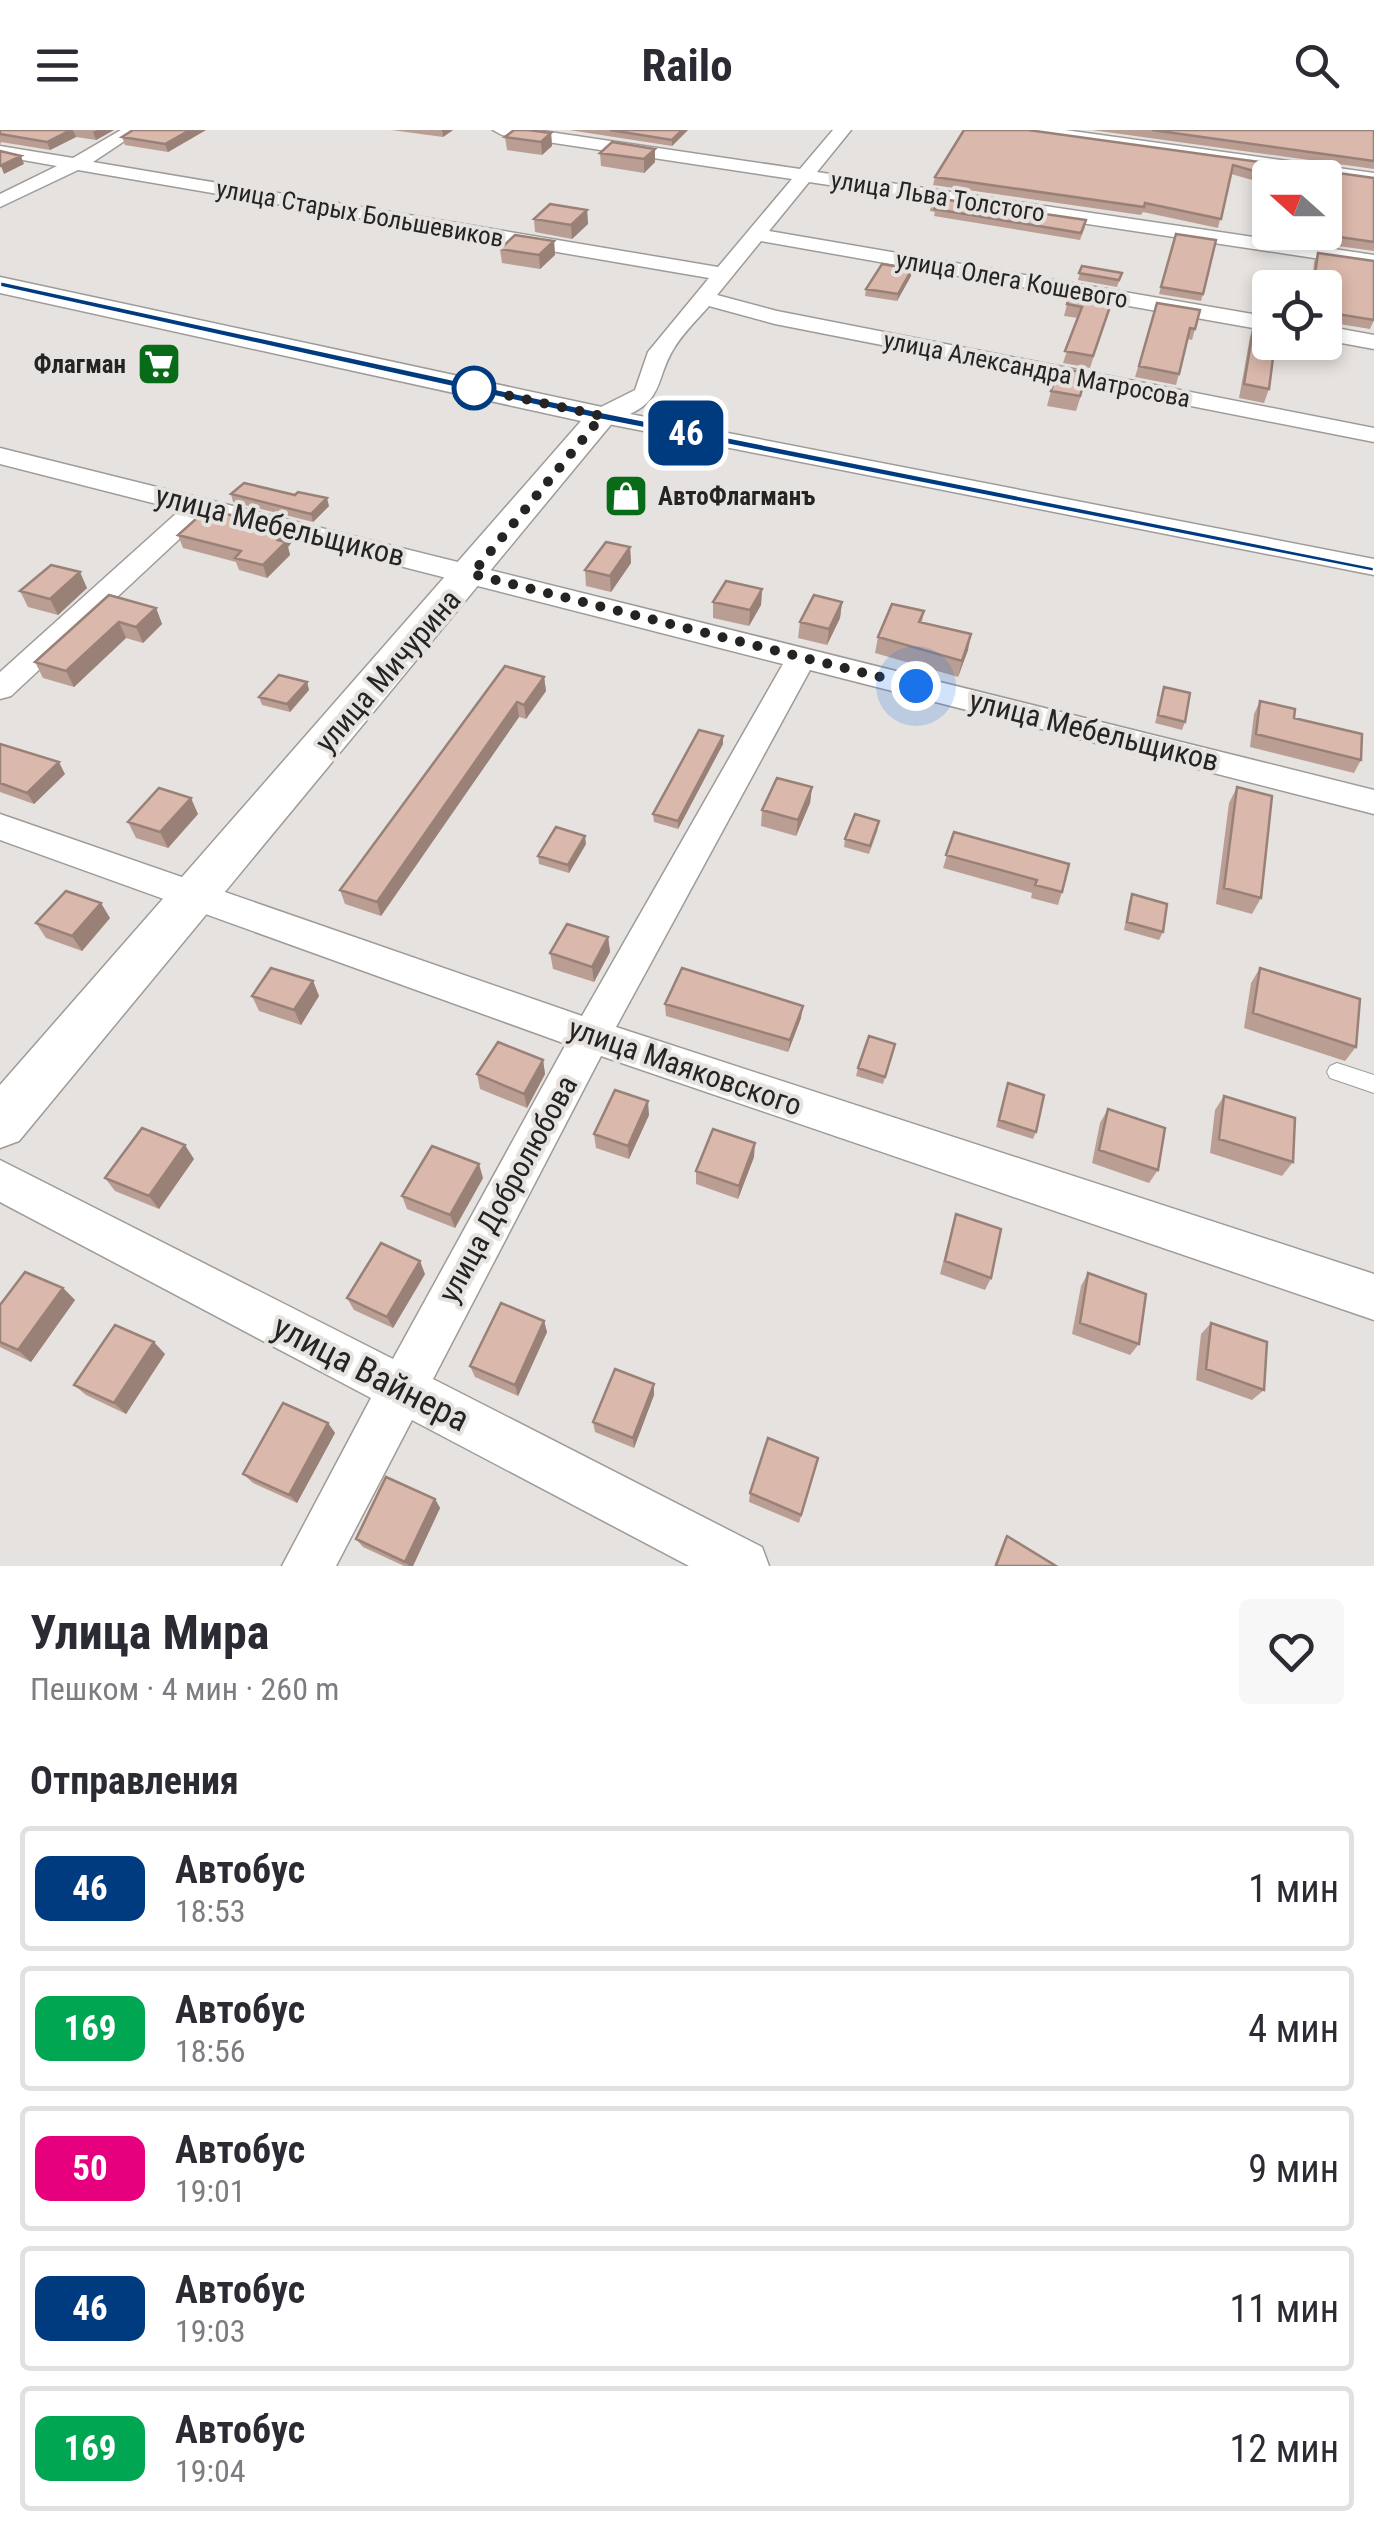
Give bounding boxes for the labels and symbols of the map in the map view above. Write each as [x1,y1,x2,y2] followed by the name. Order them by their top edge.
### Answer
[1252,160,1342,250] north arrow
[829,165,1047,228] street label: улица Льва Толстого
[214,174,506,253] street label: улица Старых Большевиков
[894,245,1130,314] street label: улица Олега Кошевого
[881,326,1193,413] street label: улица Александра Матросова
[136,341,182,387] supermarket icon: Флагман
[34,350,126,379] place label: Флагман
[453,367,495,409] unlabelled marker
[641,400,731,466] line badge: 46
[603,473,649,519] shop icon: АвтоФлагманъ
[152,478,408,573] street label: улица Мебельщиков
[658,482,815,511] place label: АвтоФлагманъ
[307,582,468,759] street label: улица Мичурина
[891,661,941,711] your location
[966,683,1222,778] street label: улица Мебельщиков
[564,1010,806,1123] street label: улица Маяковского
[431,1069,584,1308] street label: улица Добролюбова
[266,1306,476,1440] street label: улица Вайнера

